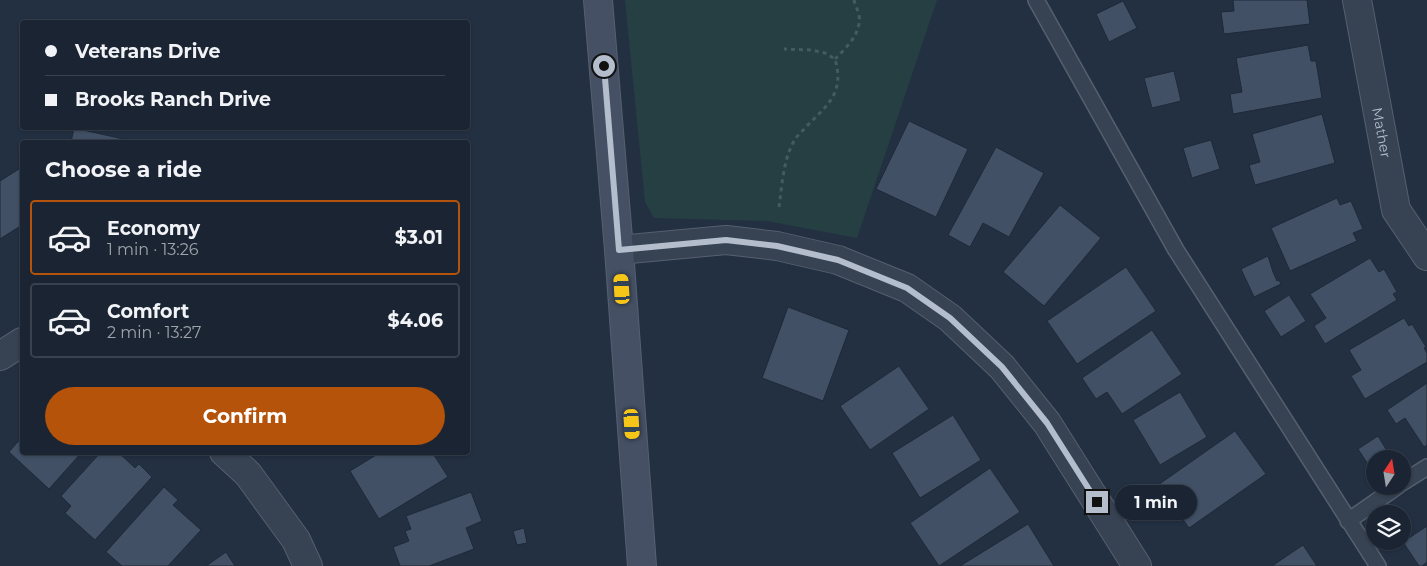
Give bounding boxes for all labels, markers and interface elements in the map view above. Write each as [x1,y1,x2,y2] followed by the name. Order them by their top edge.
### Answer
[75,40,220,63] text: Veterans Drive
[593,55,615,77] route start
[75,88,271,111] text: Brooks Ranch Drive
[1368,106,1395,160] street label: Mather
[45,156,202,183] text: Choose a ride
[47,215,92,260] icon: car
[107,217,200,240] text: Economy
[395,226,443,249] text: $3.01
[107,240,198,259] text: 1 min · 13:26
[613,274,630,304] car
[47,298,92,343] icon: car
[107,300,189,323] text: Comfort
[387,309,443,332] text: $4.06
[107,323,201,342] text: 2 min · 13:27
[45,387,445,445] button: Confirm
[623,409,640,439] car
[1366,450,1411,495] north arrow
[1366,450,1411,550] map controls
[1114,484,1197,520] callout: 1 min
[1086,491,1108,513] route end
[1134,493,1178,512] text: 1 min
[1366,505,1411,550] button: layers

